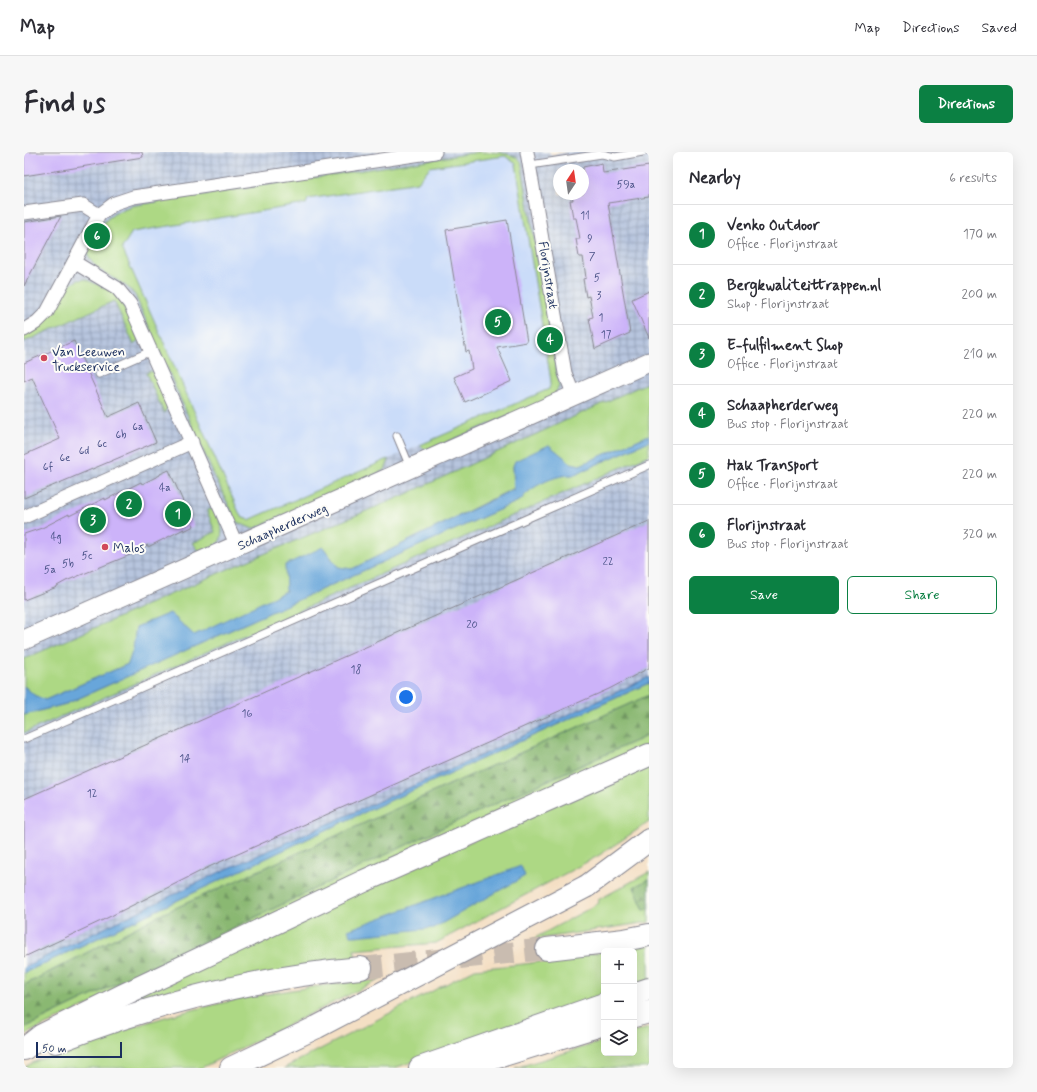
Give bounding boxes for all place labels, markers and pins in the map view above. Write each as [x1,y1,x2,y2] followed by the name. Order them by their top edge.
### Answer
[84,221,110,251] pin: 6
[485,307,511,337] pin: 5
[537,325,563,355] pin: 4
[52,344,125,376] place label: Van Leeuwen Truckservice
[39,353,49,363] marker: Van Leeuwen Truckservice
[116,489,142,519] pin: 2
[165,499,191,529] pin: 1
[80,505,106,535] pin: 3
[113,540,145,557] place label: Malos
[100,542,110,552] marker: Malos

